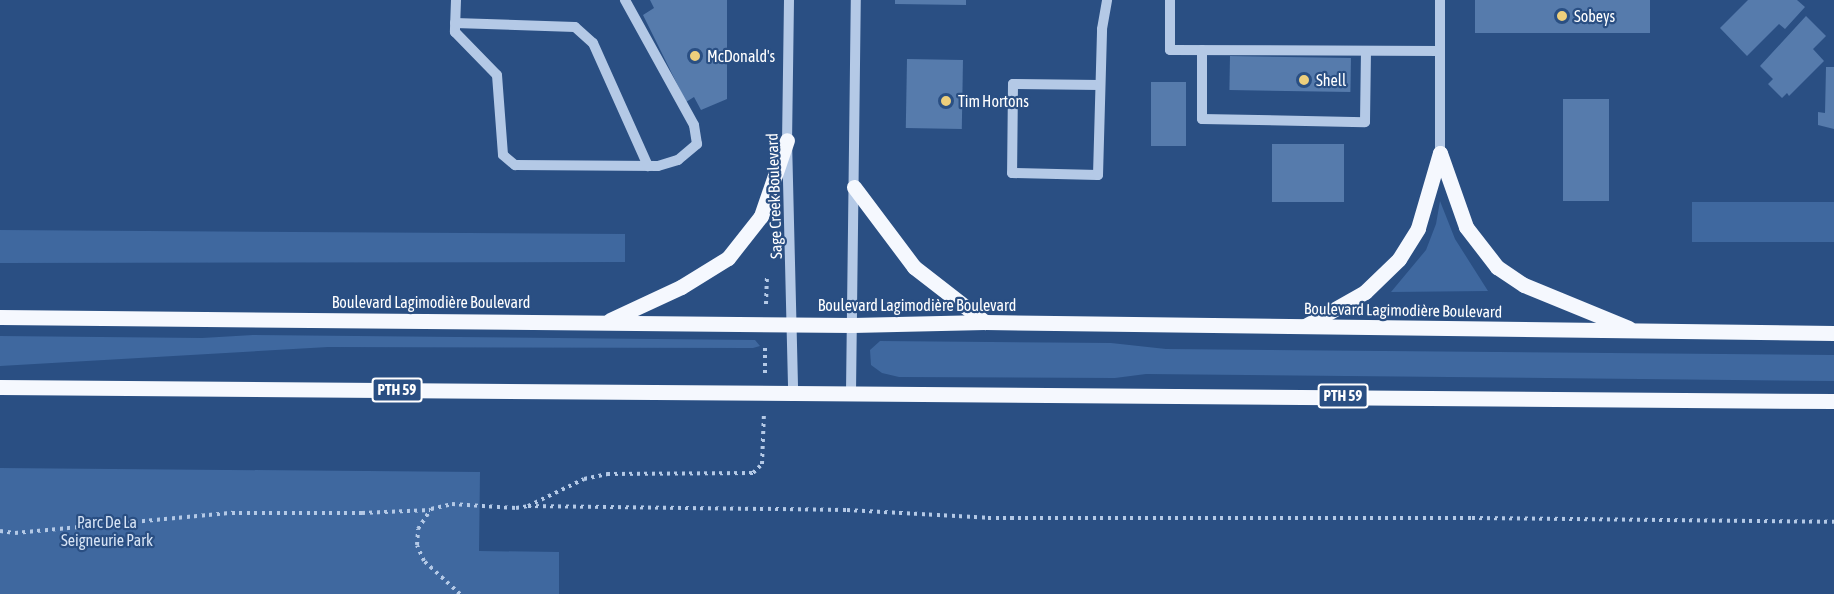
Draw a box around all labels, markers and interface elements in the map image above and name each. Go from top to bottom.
place label: Sobeys [1574,6,1615,26]
marker: Sobeys [1555,9,1569,23]
place label: McDonald's [707,46,775,66]
marker: McDonald's [688,49,702,63]
place label: Shell [1316,70,1346,90]
marker: Shell [1297,73,1311,87]
place label: Tim Hortons [958,91,1029,111]
marker: Tim Hortons [939,94,953,108]
street label: Sage Creek Boulevard [762,133,786,259]
street label: Boulevard Lagimodière Boulevard [332,292,530,312]
street label: Boulevard Lagimodière Boulevard [818,295,1016,315]
street label: Boulevard Lagimodière Boulevard [1304,299,1502,321]
road number: PTH 59 [372,378,422,402]
road number: PTH 59 [1318,384,1368,408]
park label: Parc De La Seigneurie Park [61,512,153,550]

